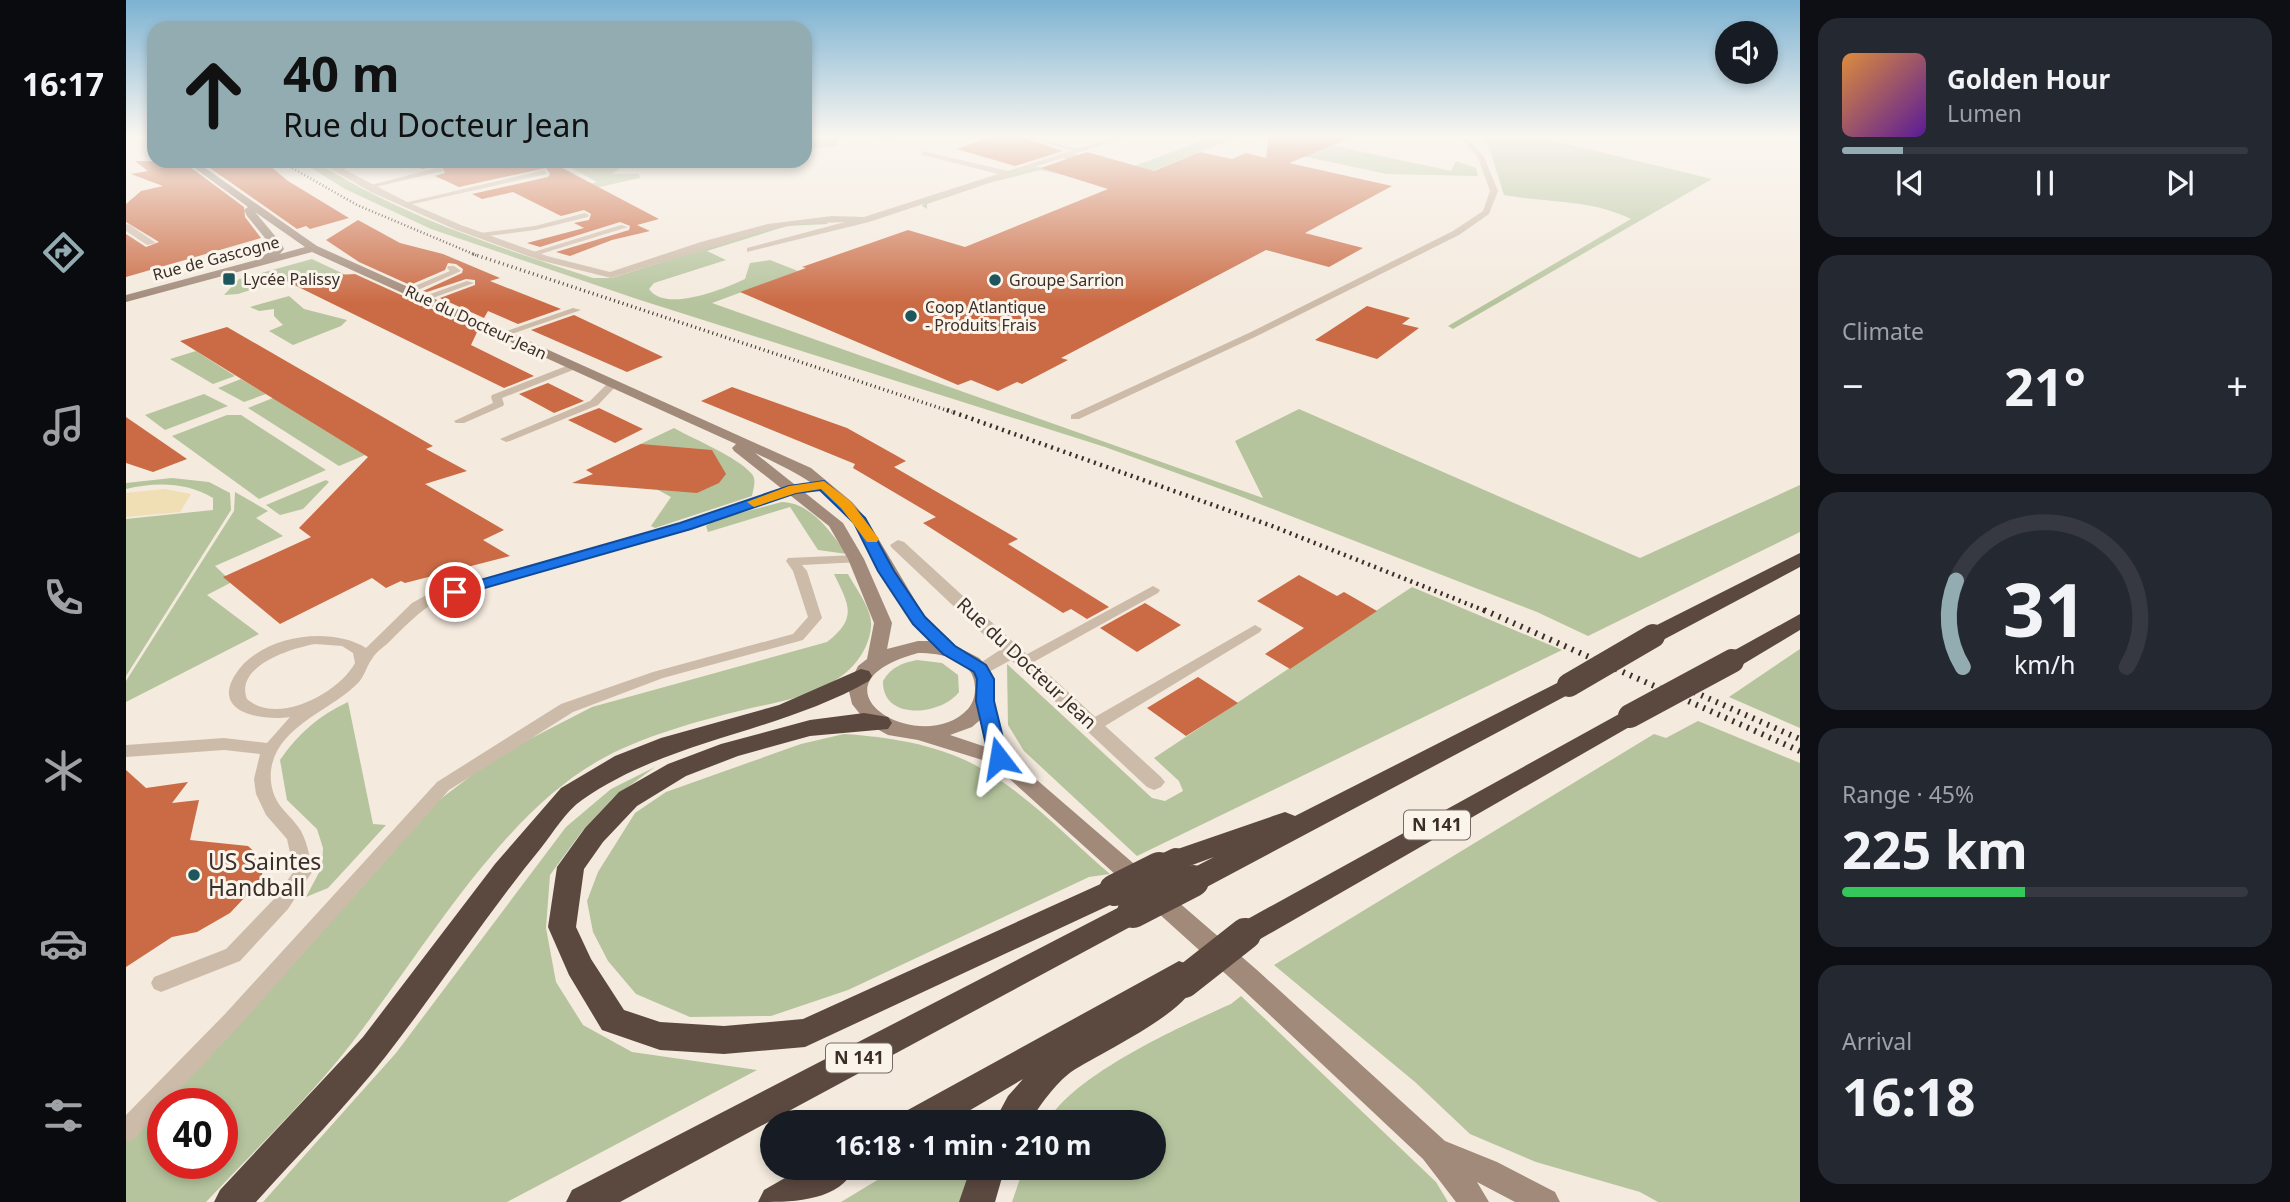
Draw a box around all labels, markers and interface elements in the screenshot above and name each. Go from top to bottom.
map controls [1715,21,1778,84]
button: sound [1715,21,1778,84]
text: 40 m [283,40,400,106]
icon: ahead [168,49,259,140]
text: Golden Hour [1947,61,2110,97]
text: 16:17 [22,62,104,105]
text: Lumen [1947,97,2022,129]
text: Rue du Docteur Jean [283,103,590,146]
icon: previous [1891,164,1929,202]
icon: pause [2026,164,2064,202]
icon: next [2161,164,2199,202]
icon: directions [39,228,88,277]
street label: Rue de Gascogne [150,230,282,286]
place label: Lycée Palissy [243,268,341,290]
place label: Groupe Sarrion [1009,269,1124,291]
marker: Lycée Palissy [221,271,237,287]
marker: Groupe Sarrion [987,272,1003,288]
street label: Rue du Docteur Jean [402,280,550,364]
place label: Coop Atlantique - Produits Frais [925,296,1046,336]
marker: Coop Atlantique - Produits Frais [903,308,919,324]
text: Climate [1842,315,1924,347]
text: 21° [2004,350,2086,421]
text: − [1842,359,1864,411]
text: + [2226,359,2248,411]
icon: music [39,401,88,450]
text: 31 [2003,559,2087,658]
pin [425,562,485,622]
icon: phone [39,573,88,622]
icon: arrive [436,573,474,611]
street label: Rue du Docteur Jean [951,591,1103,735]
text: km/h [2014,647,2076,681]
position arrow [962,721,1036,795]
icon: climate [39,746,88,795]
text: Range · 45% [1842,778,1974,810]
road number: N 141 [1404,810,1470,840]
text: 225 km [1842,813,2028,884]
place label: US Saintes Handball [208,845,321,903]
marker: US Saintes Handball [186,867,202,883]
icon: car [39,919,88,968]
text: Arrival [1842,1025,1912,1057]
road number: N 141 [826,1044,892,1072]
text: 16:18 [1842,1060,1976,1131]
speed limit sign: 40 [147,1088,238,1179]
icon: filters [39,1091,88,1140]
text: 16:18 · 1 min · 210 m [835,1127,1091,1163]

